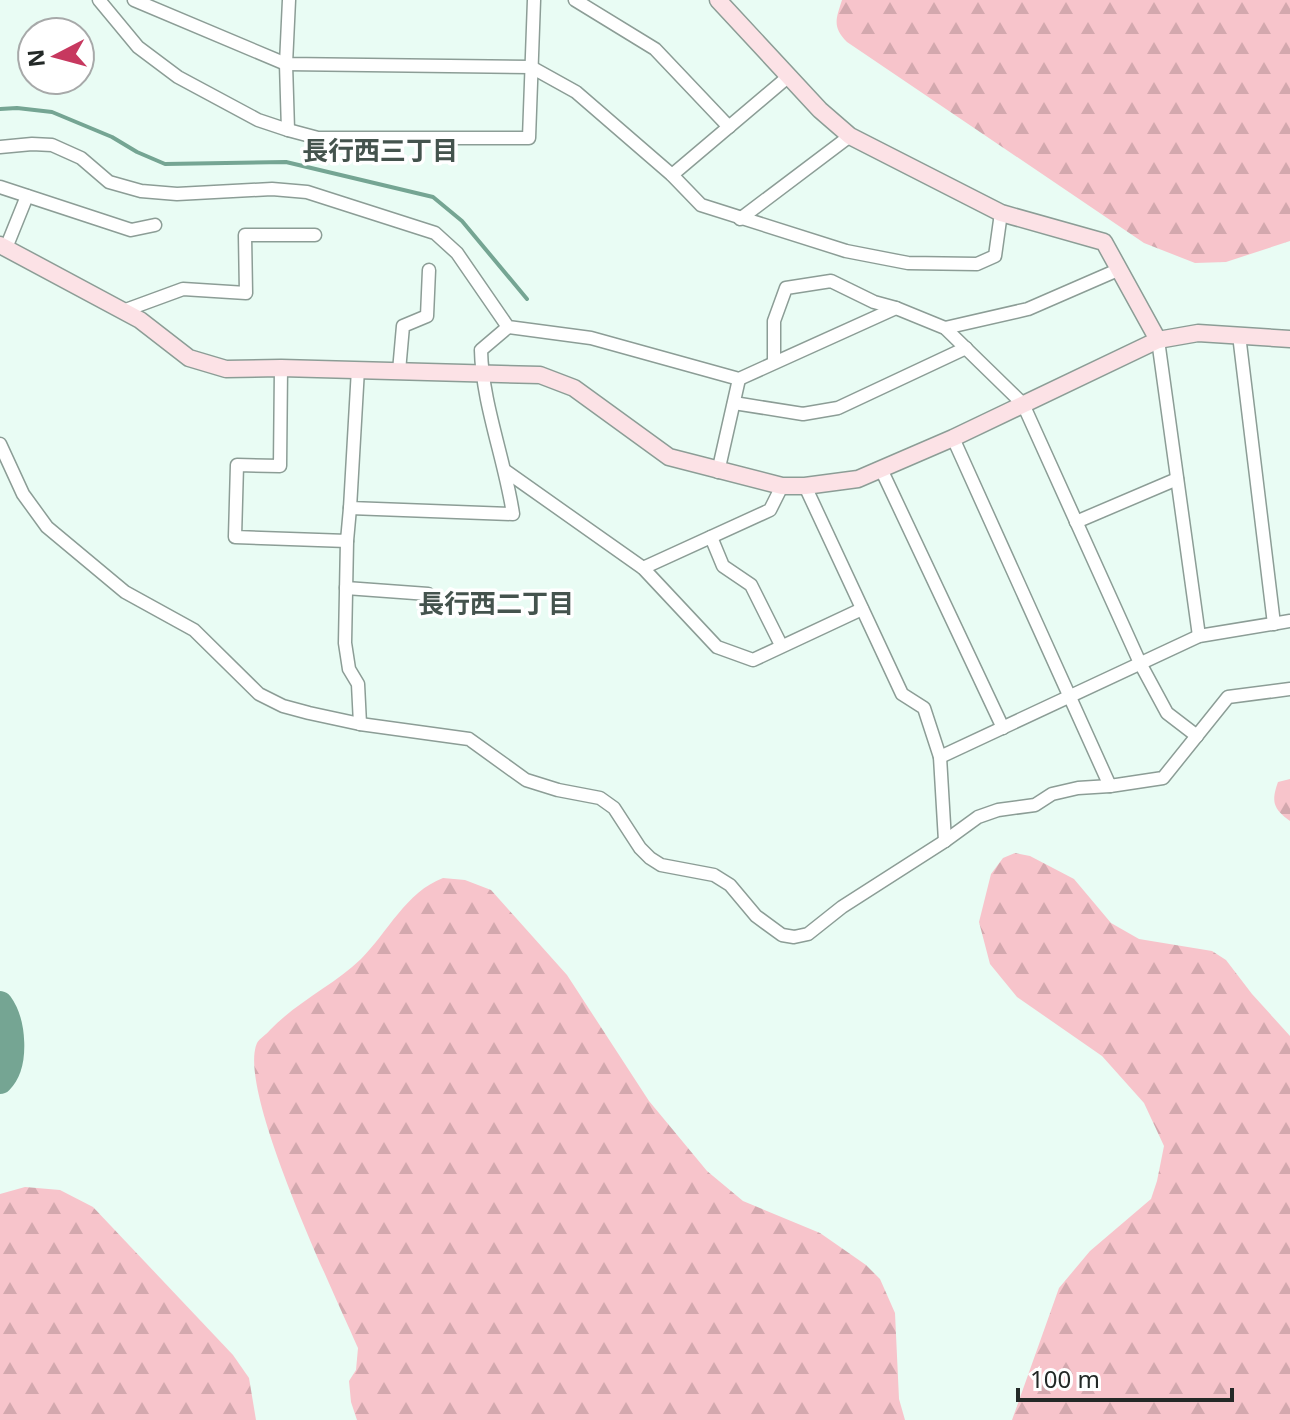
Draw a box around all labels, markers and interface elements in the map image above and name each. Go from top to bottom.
north arrow [16,16,96,96]
text: N [19,48,51,69]
district label: 長行西三丁目 [302,132,458,168]
district label: 長行西二丁目 [418,585,574,621]
scale bar [1018,1352,1232,1402]
text: 100 m [1030,1362,1100,1395]

